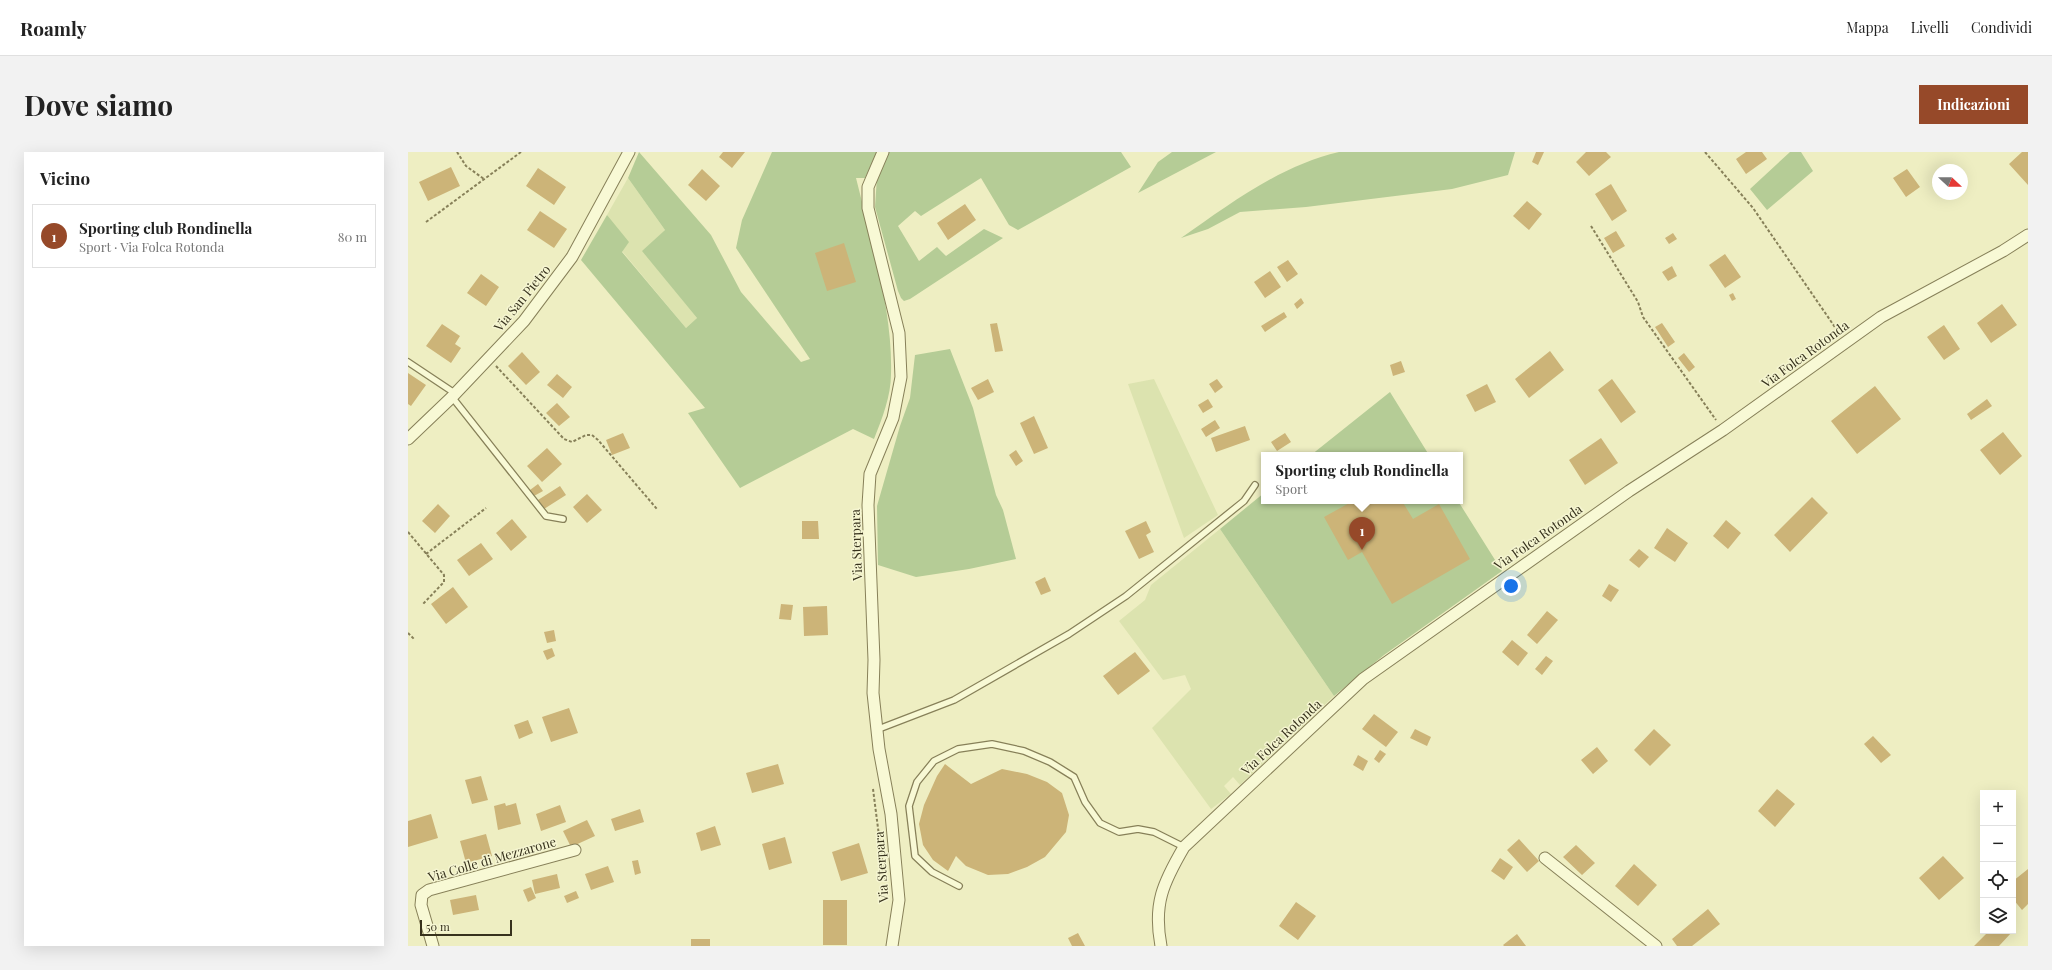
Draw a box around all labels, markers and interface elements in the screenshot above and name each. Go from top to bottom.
text: Roamly [20,15,87,41]
text: Mappa [1846,18,1889,37]
text: Livelli [1911,18,1949,37]
text: Condividi [1971,18,2032,37]
button: Indicazioni [1919,85,2028,124]
text: Dove siamo [24,86,173,123]
north arrow [1932,164,1968,200]
text: Vicino [40,167,90,189]
text: Sporting club Rondinella [79,218,252,238]
text: 1 [52,228,56,245]
text: 80 m [338,228,367,245]
text: Sport · Via Folca Rotonda [79,238,224,255]
street label: Via San Pietro [489,261,554,335]
street label: Via Folca Rotonda [1757,316,1852,392]
popup [1261,452,1463,504]
text: Sporting club Rondinella [1275,460,1449,480]
text: Sport [1275,480,1307,497]
street label: Via Folca Rotonda [1490,500,1586,574]
street label: Via Sterpara [846,508,865,582]
pin: 1 [1349,517,1375,550]
your location [1501,576,1521,596]
street label: Via Folca Rotonda [1236,695,1325,779]
map controls [1980,790,2016,934]
button: + [1980,790,2016,826]
button: − [1980,826,2016,862]
street label: Via Sterpara [869,830,892,904]
street label: Via Colle di Mezzarone [425,832,558,885]
button: locate [1980,862,2016,898]
button: layers [1980,898,2016,934]
scale bar [420,918,512,937]
text: 50 m [426,919,450,934]

